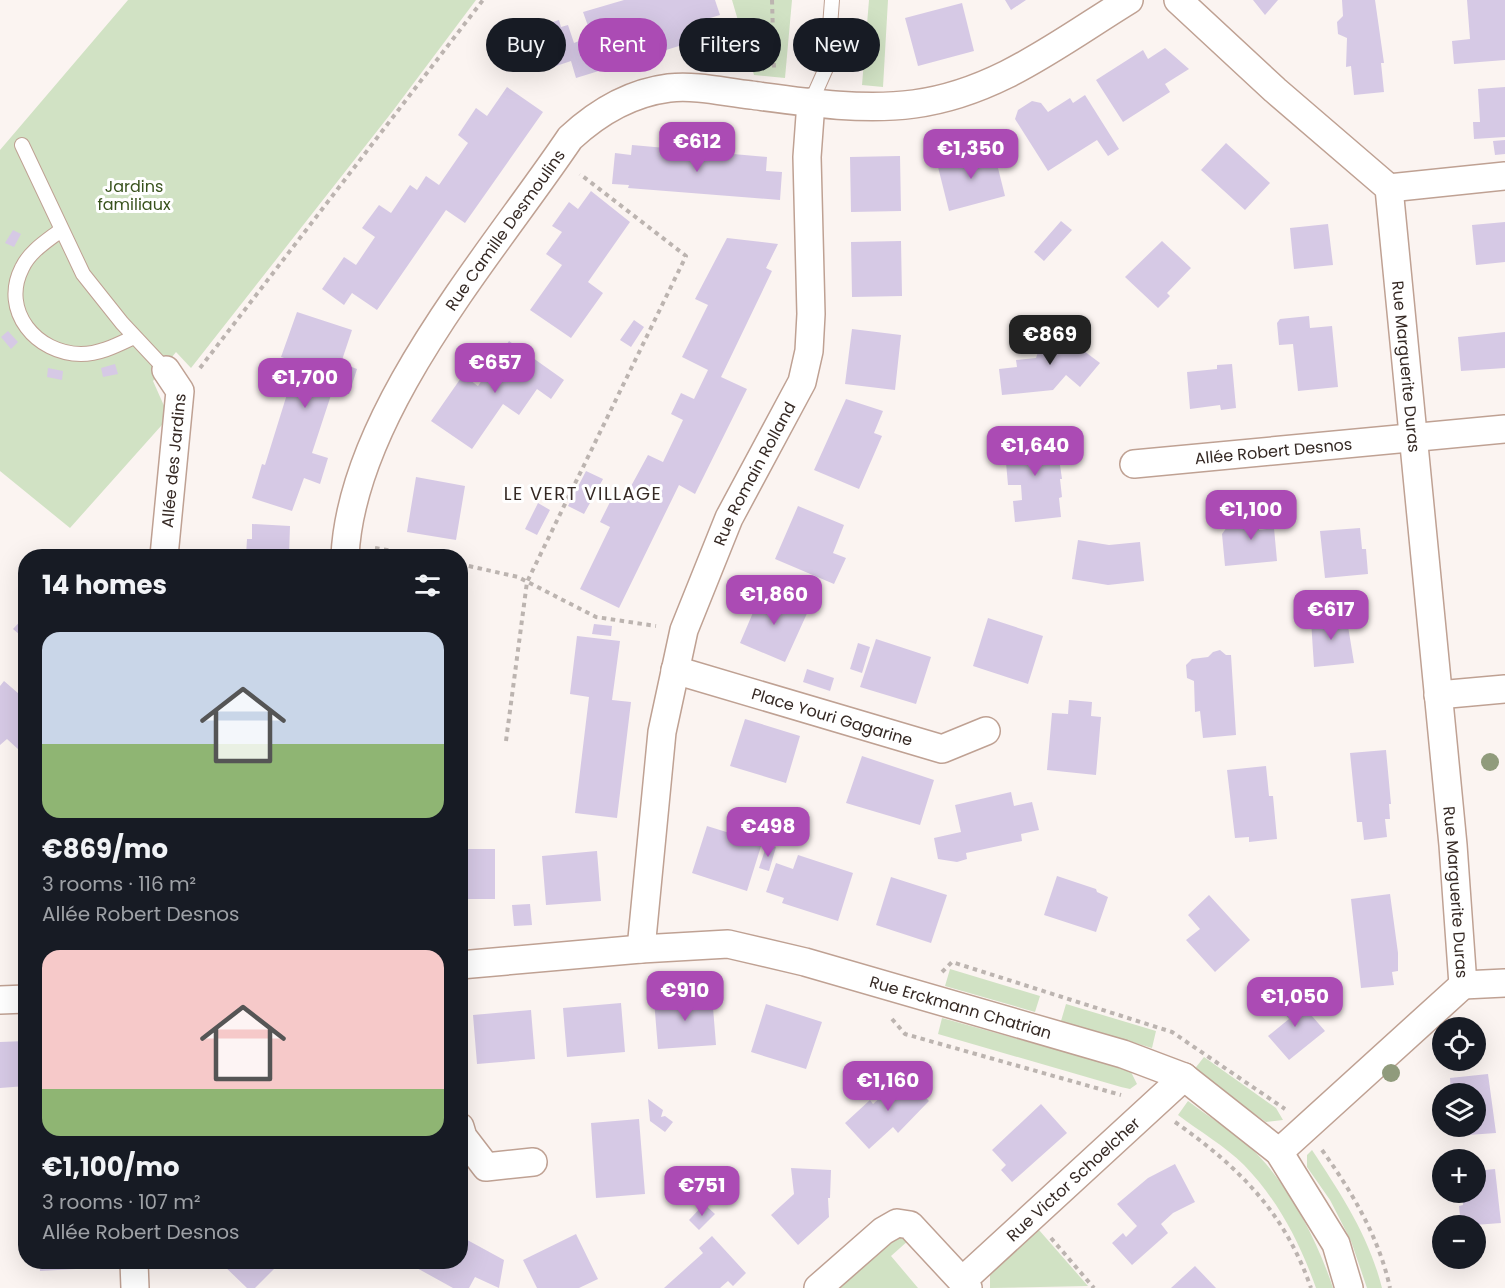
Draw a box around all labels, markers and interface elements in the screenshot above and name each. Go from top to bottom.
chip: Buy [486,18,566,72]
chip: Rent [578,18,667,72]
chip: Filters [679,18,781,72]
chip: New [793,18,880,72]
pin: €612 [661,122,733,173]
text: €612 [673,127,721,155]
pin: €1,350 [922,129,1020,180]
text: €1,350 [937,134,1005,162]
street label: Rue Camille Desmoulins [439,145,570,315]
park label: Jardins familiaux [97,175,171,216]
street label: Rue Marguerite Duras [1387,280,1426,453]
pin: €869 [1014,315,1086,366]
text: €869 [1023,320,1077,348]
pin: €657 [459,343,531,394]
text: €657 [469,348,521,376]
pin: €1,700 [256,358,354,409]
text: €1,700 [272,363,338,391]
street label: Allée des Jardins [155,392,191,529]
street label: Rue Romain Rolland [708,397,801,549]
pin: €1,640 [986,426,1084,477]
text: €1,640 [1001,431,1069,459]
street label: Allée Robert Desnos [1194,432,1353,470]
district label: LE VERT VILLAGE [504,481,662,506]
pin: €1,100 [1202,490,1300,541]
text: €1,100 [1220,495,1282,523]
text: 14 homes [42,567,167,603]
icon: filters [411,569,444,602]
pin: €1,860 [725,575,823,626]
text: €1,860 [740,580,808,608]
pin: €617 [1295,590,1367,641]
text: €617 [1308,595,1354,623]
icon: home [189,671,297,779]
street label: Place Youri Gagarine [749,682,916,751]
street label: Rue Marguerite Duras [1438,805,1474,979]
pin: €498 [732,807,804,858]
text: €498 [741,812,795,840]
text: €869/mo [42,831,168,867]
text: 3 rooms · 116 m² [42,870,196,898]
text: Allée Robert Desnos [42,900,239,928]
street label: Rue Erckmann Chatrian [867,970,1055,1044]
pin: €910 [649,971,721,1022]
text: €910 [661,976,709,1004]
pin: €1,050 [1246,977,1344,1028]
text: €1,050 [1261,982,1329,1010]
icon: home [189,989,297,1097]
map controls [1432,1017,1486,1269]
button: locate [1432,1017,1486,1071]
pin: €1,160 [839,1061,937,1112]
text: €1,160 [857,1066,919,1094]
button: layers [1432,1083,1486,1137]
street label: Rue Victor Schoelcher [1001,1112,1145,1246]
text: €1,100/mo [42,1149,180,1185]
button: + [1432,1149,1486,1203]
pin: €751 [666,1166,738,1217]
text: €751 [678,1171,726,1199]
text: 3 rooms · 107 m² [42,1188,201,1216]
button: − [1432,1215,1486,1269]
text: Allée Robert Desnos [42,1218,239,1246]

